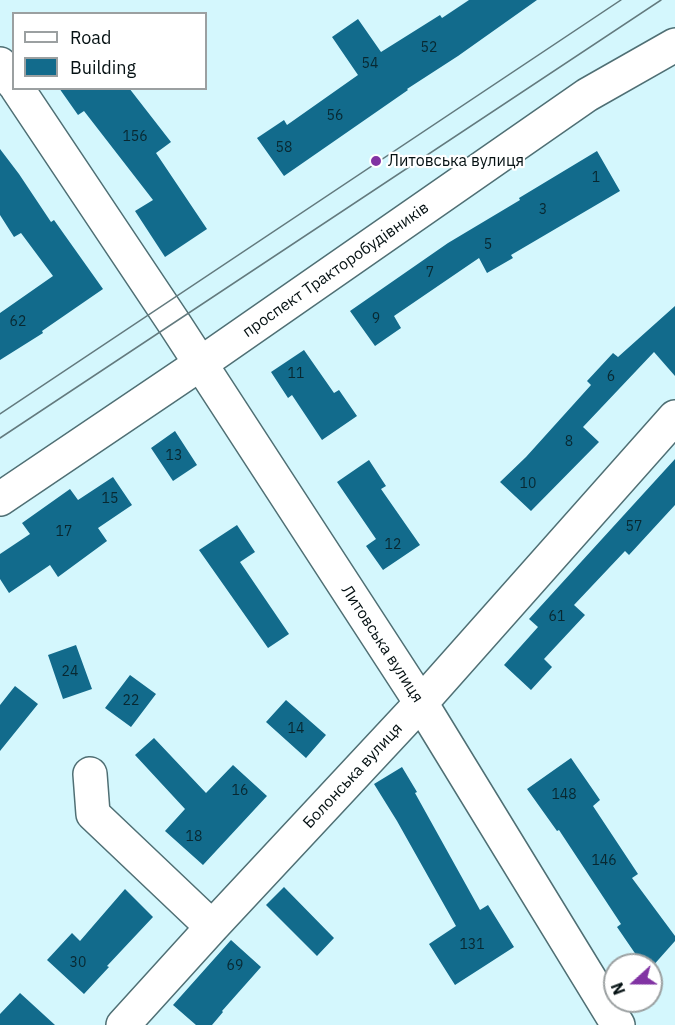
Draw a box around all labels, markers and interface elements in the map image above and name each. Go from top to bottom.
legend [12,12,207,90]
text: Road [70,26,111,49]
house number: 52 [421,40,437,56]
text: Building [70,56,136,79]
house number: 54 [362,56,378,72]
house number: 56 [327,108,343,124]
house number: 156 [122,129,148,145]
house number: 58 [276,140,292,156]
place label: Литовська вулиця [388,151,524,171]
marker: Литовська вулиця [369,154,383,168]
house number: 1 [592,170,600,186]
street label: проспект Тракторобудівників [239,198,433,342]
house number: 3 [539,202,547,218]
house number: 5 [484,237,492,253]
house number: 7 [426,265,434,281]
house number: 9 [372,311,380,327]
house number: 62 [10,314,26,330]
house number: 11 [288,366,304,382]
house number: 6 [607,369,615,385]
house number: 8 [565,434,573,450]
house number: 13 [166,448,182,464]
house number: 10 [520,476,536,492]
house number: 15 [102,491,118,507]
house number: 57 [626,519,642,535]
house number: 17 [56,524,72,540]
house number: 12 [385,537,401,553]
street label: Литовська вулиця [337,582,427,706]
house number: 61 [549,609,565,625]
house number: 24 [62,664,78,680]
house number: 22 [123,693,139,709]
street label: Болонська вулиця [299,719,407,833]
house number: 14 [288,721,304,737]
house number: 16 [232,783,248,799]
house number: 148 [551,787,577,803]
house number: 18 [186,829,202,845]
house number: 146 [591,853,617,869]
house number: 131 [459,937,485,953]
north arrow [603,953,663,1013]
house number: 30 [70,955,86,971]
house number: 69 [227,958,243,974]
text: N [607,980,629,998]

